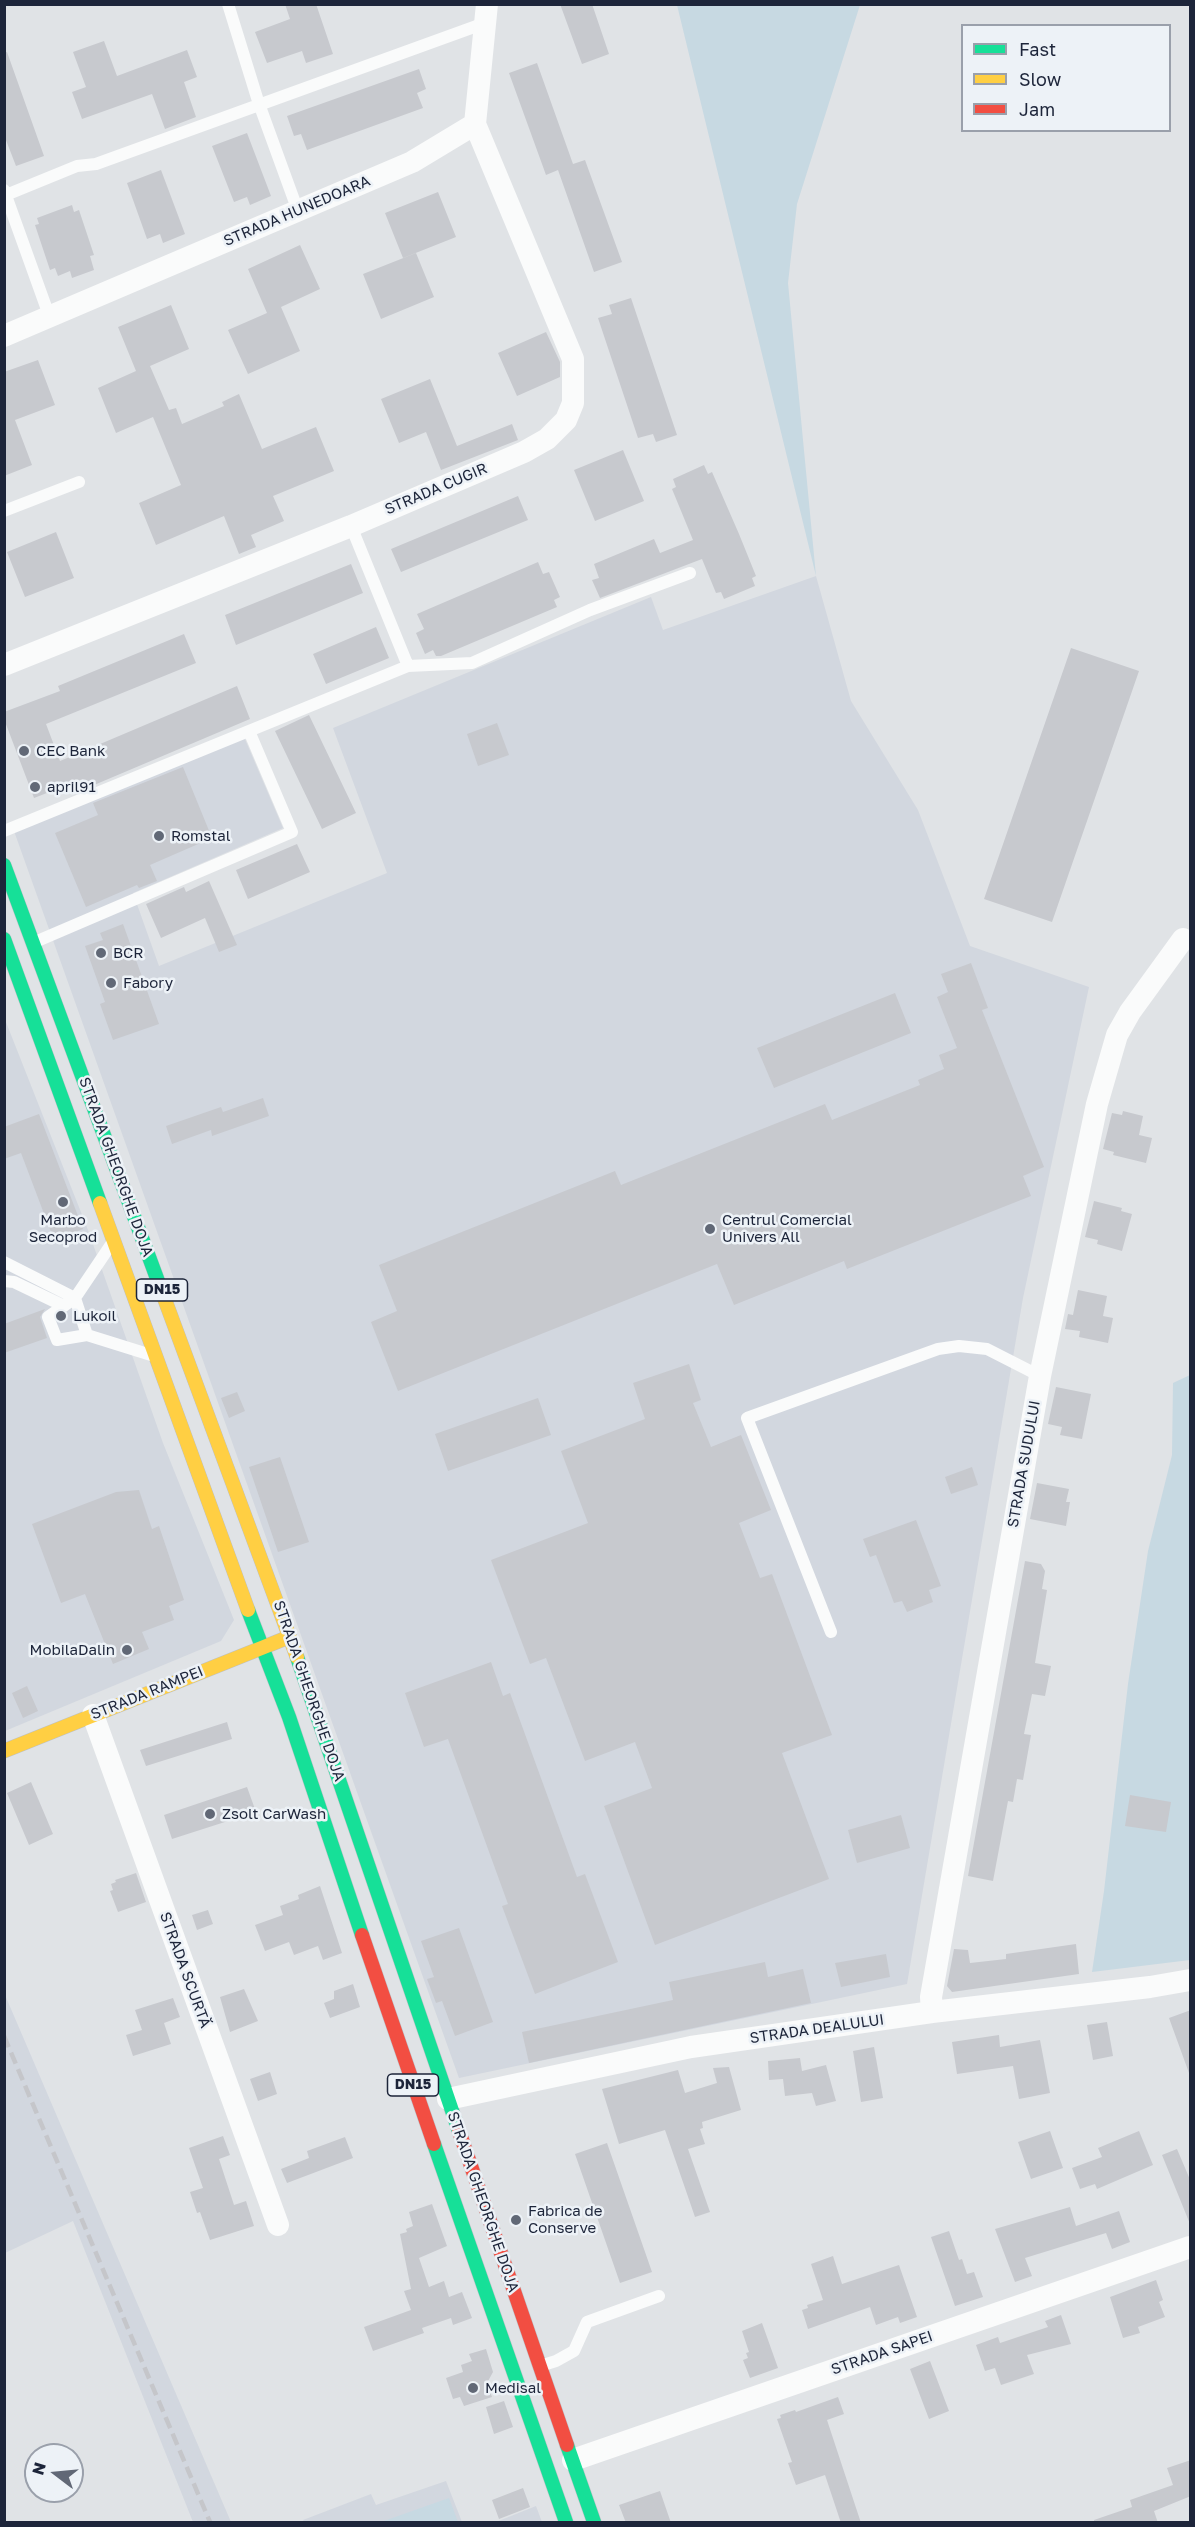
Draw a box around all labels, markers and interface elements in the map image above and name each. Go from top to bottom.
legend [961,24,1171,132]
text: Fast [1019,38,1056,60]
text: Slow [1019,68,1061,90]
text: Jam [1019,98,1055,120]
street label: STRADA HUNEDOARA [221,172,373,250]
street label: STRADA CUGIR [382,459,490,519]
place label: CEC Bank [36,742,105,760]
marker: CEC Bank [17,744,31,758]
place label: april91 [47,778,96,796]
marker: april91 [28,780,42,794]
place label: Romstal [171,827,231,845]
marker: Romstal [152,829,166,843]
place label: BCR [113,944,143,962]
marker: BCR [94,946,108,960]
place label: Fabory [123,974,173,992]
marker: Fabory [104,976,118,990]
street label: STRADA GHEORGHE DOJA [75,1075,157,1259]
marker: Marbo Secoprod [56,1195,70,1209]
place label: Marbo Secoprod [29,1211,97,1246]
place label: Centrul Comercial Univers All [722,1211,852,1246]
marker: Centrul Comercial Univers All [703,1222,717,1236]
road number: DN15 [136,1279,188,1301]
place label: Lukoil [73,1307,116,1325]
marker: Lukoil [54,1309,68,1323]
street label: STRADA SUDULUI [1004,1399,1044,1529]
street label: STRADA GHEORGHE DOJA [270,1598,348,1784]
place label: MobilaDalin [30,1641,115,1659]
marker: MobilaDalin [120,1643,134,1657]
street label: STRADA RAMPEI [88,1662,206,1724]
place label: Zsolt CarWash [222,1805,326,1823]
marker: Zsolt CarWash [203,1807,217,1821]
street label: STRADA SCURTĂ [156,1910,214,2030]
street label: STRADA DEALULUI [749,2011,885,2047]
road number: DN15 [388,2074,438,2096]
street label: STRADA GHEORGHE DOJA [444,2109,522,2295]
place label: Fabrica de Conserve [528,2202,603,2237]
marker: Fabrica de Conserve [509,2213,523,2227]
street label: STRADA SAPEI [829,2327,935,2379]
place label: Medisal [485,2379,541,2397]
marker: Medisal [466,2381,480,2395]
north arrow [24,2443,84,2503]
text: N [27,2460,50,2477]

